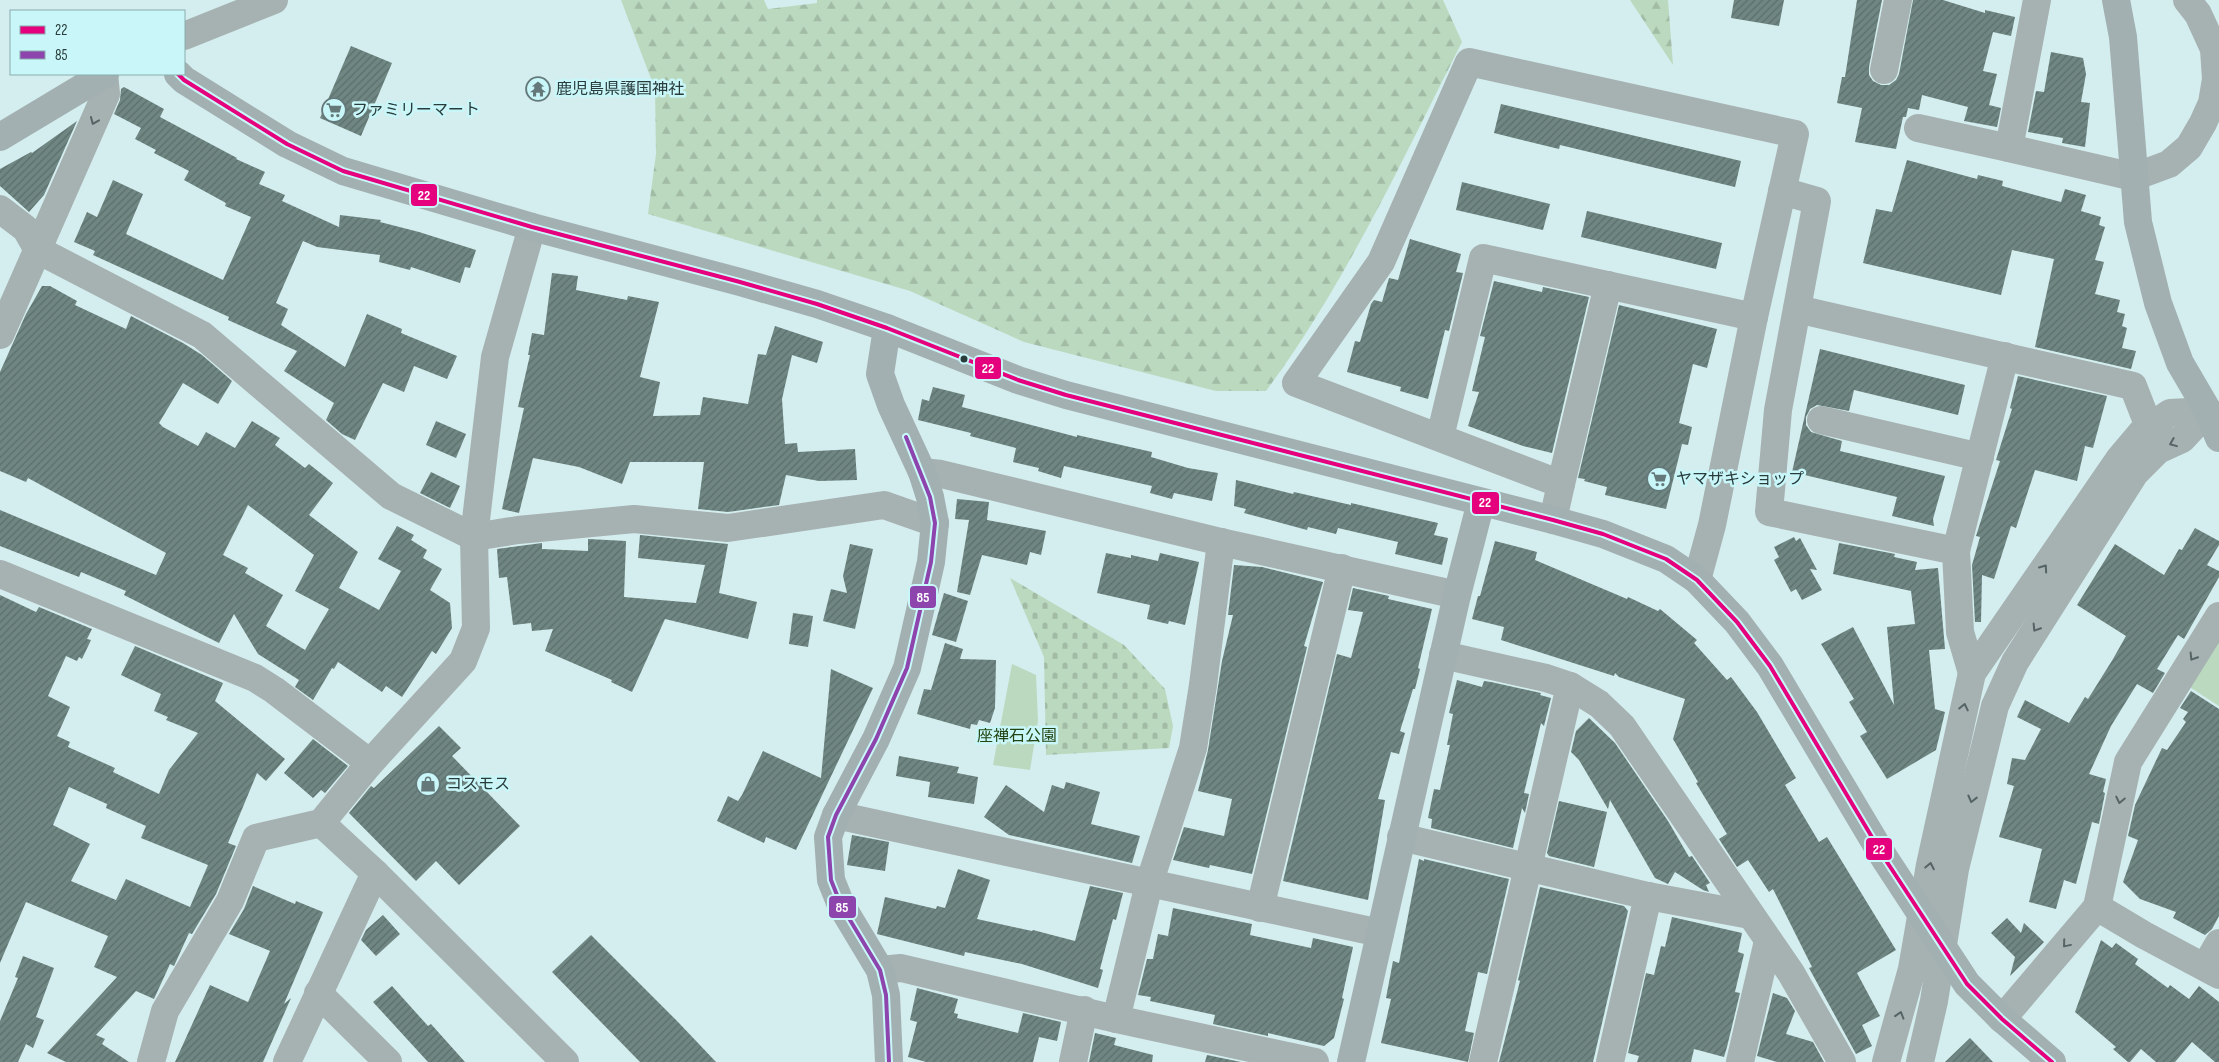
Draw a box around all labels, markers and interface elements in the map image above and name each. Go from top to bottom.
legend [10,10,185,75]
text: 22 [55,21,67,40]
text: 85 [55,46,68,65]
temple icon: 鹿児島県護国神社 [525,76,551,102]
place label: 鹿児島県護国神社 [556,80,684,99]
supermarket icon: ファミリーマート [321,97,347,123]
place label: ファミリーマート [352,101,480,120]
one-way arrow [90,116,101,125]
line badge: 22 [410,183,438,207]
text: 22 [418,187,430,204]
unlabelled marker [959,354,969,364]
line badge: 22 [974,356,1002,380]
text: 22 [982,360,994,377]
one-way arrow [2169,437,2178,448]
supermarket icon: ヤマザキショップ [1646,466,1672,492]
place label: ヤマザキショップ [1676,470,1804,489]
line badge: 22 [1471,491,1500,515]
text: 22 [1479,494,1491,511]
one-way arrow [2038,564,2047,574]
line badge: 85 [909,585,937,609]
text: 85 [917,589,929,606]
one-way arrow [2033,622,2043,631]
one-way arrow [2190,652,2200,661]
one-way arrow [1958,703,1969,712]
park label: 座禅石公園 [977,727,1057,746]
shop icon: コスモス [415,771,441,797]
place label: コスモス [446,775,510,794]
one-way arrow [1967,794,1978,803]
one-way arrow [2115,796,2126,805]
line badge: 22 [1865,837,1893,861]
text: 22 [1873,841,1885,858]
one-way arrow [1924,862,1935,870]
line badge: 85 [828,895,857,919]
text: 85 [836,899,848,916]
one-way arrow [2062,939,2071,948]
one-way arrow [1895,1012,1905,1020]

